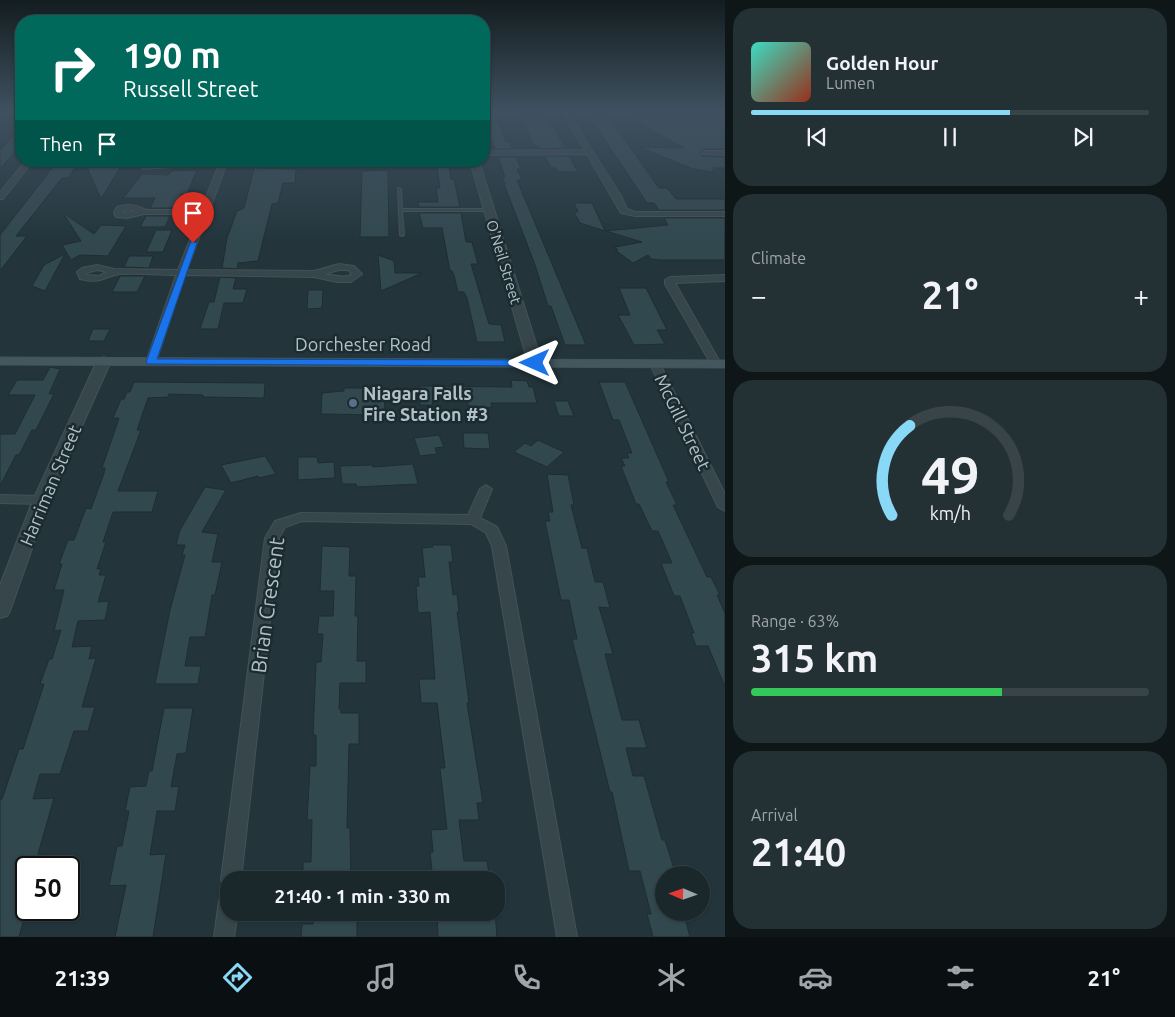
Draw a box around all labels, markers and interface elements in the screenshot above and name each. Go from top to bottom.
icon: right [40,35,105,100]
text: 190 m [123,35,221,75]
text: Golden Hour [826,52,938,74]
text: Lumen [826,74,875,92]
text: Russell Street [123,76,259,101]
icon: previous [803,123,831,151]
icon: pause [936,123,964,151]
icon: next [1069,123,1097,151]
icon: arrive [93,130,121,158]
text: Then [40,133,83,155]
pin [172,192,214,243]
icon: arrive [179,199,207,227]
street label: O'Neil Street [483,218,525,306]
text: Climate [751,249,806,267]
text: 21° [922,274,978,316]
text: − [751,280,767,311]
text: + [1133,280,1149,311]
street label: Dorchester Road [295,334,431,354]
position arrow [508,336,560,388]
street label: McGill Street [651,371,715,473]
place label: Niagara Falls Fire Station #3 [363,383,488,424]
marker: Niagara Falls Fire Station #3 [347,397,359,409]
street label: Harriman Street [16,422,84,548]
text: 49 [921,446,979,504]
text: km/h [929,503,971,523]
street label: Brian Crescent [246,535,288,675]
text: Range · 63% [751,612,839,630]
text: 315 km [751,637,878,679]
text: Arrival [751,806,798,824]
text: 21:40 [751,831,846,873]
speed limit sign: 50 [15,856,80,921]
north arrow [655,866,710,921]
map controls [655,866,710,921]
text: 21:40 · 1 min · 330 m [275,885,450,907]
icon: directions [220,960,255,995]
icon: music [364,960,399,995]
icon: phone [509,960,544,995]
icon: climate [654,960,689,995]
icon: car [798,960,833,995]
icon: filters [943,960,978,995]
text: 21:39 [55,965,110,990]
text: 21° [1087,965,1120,990]

